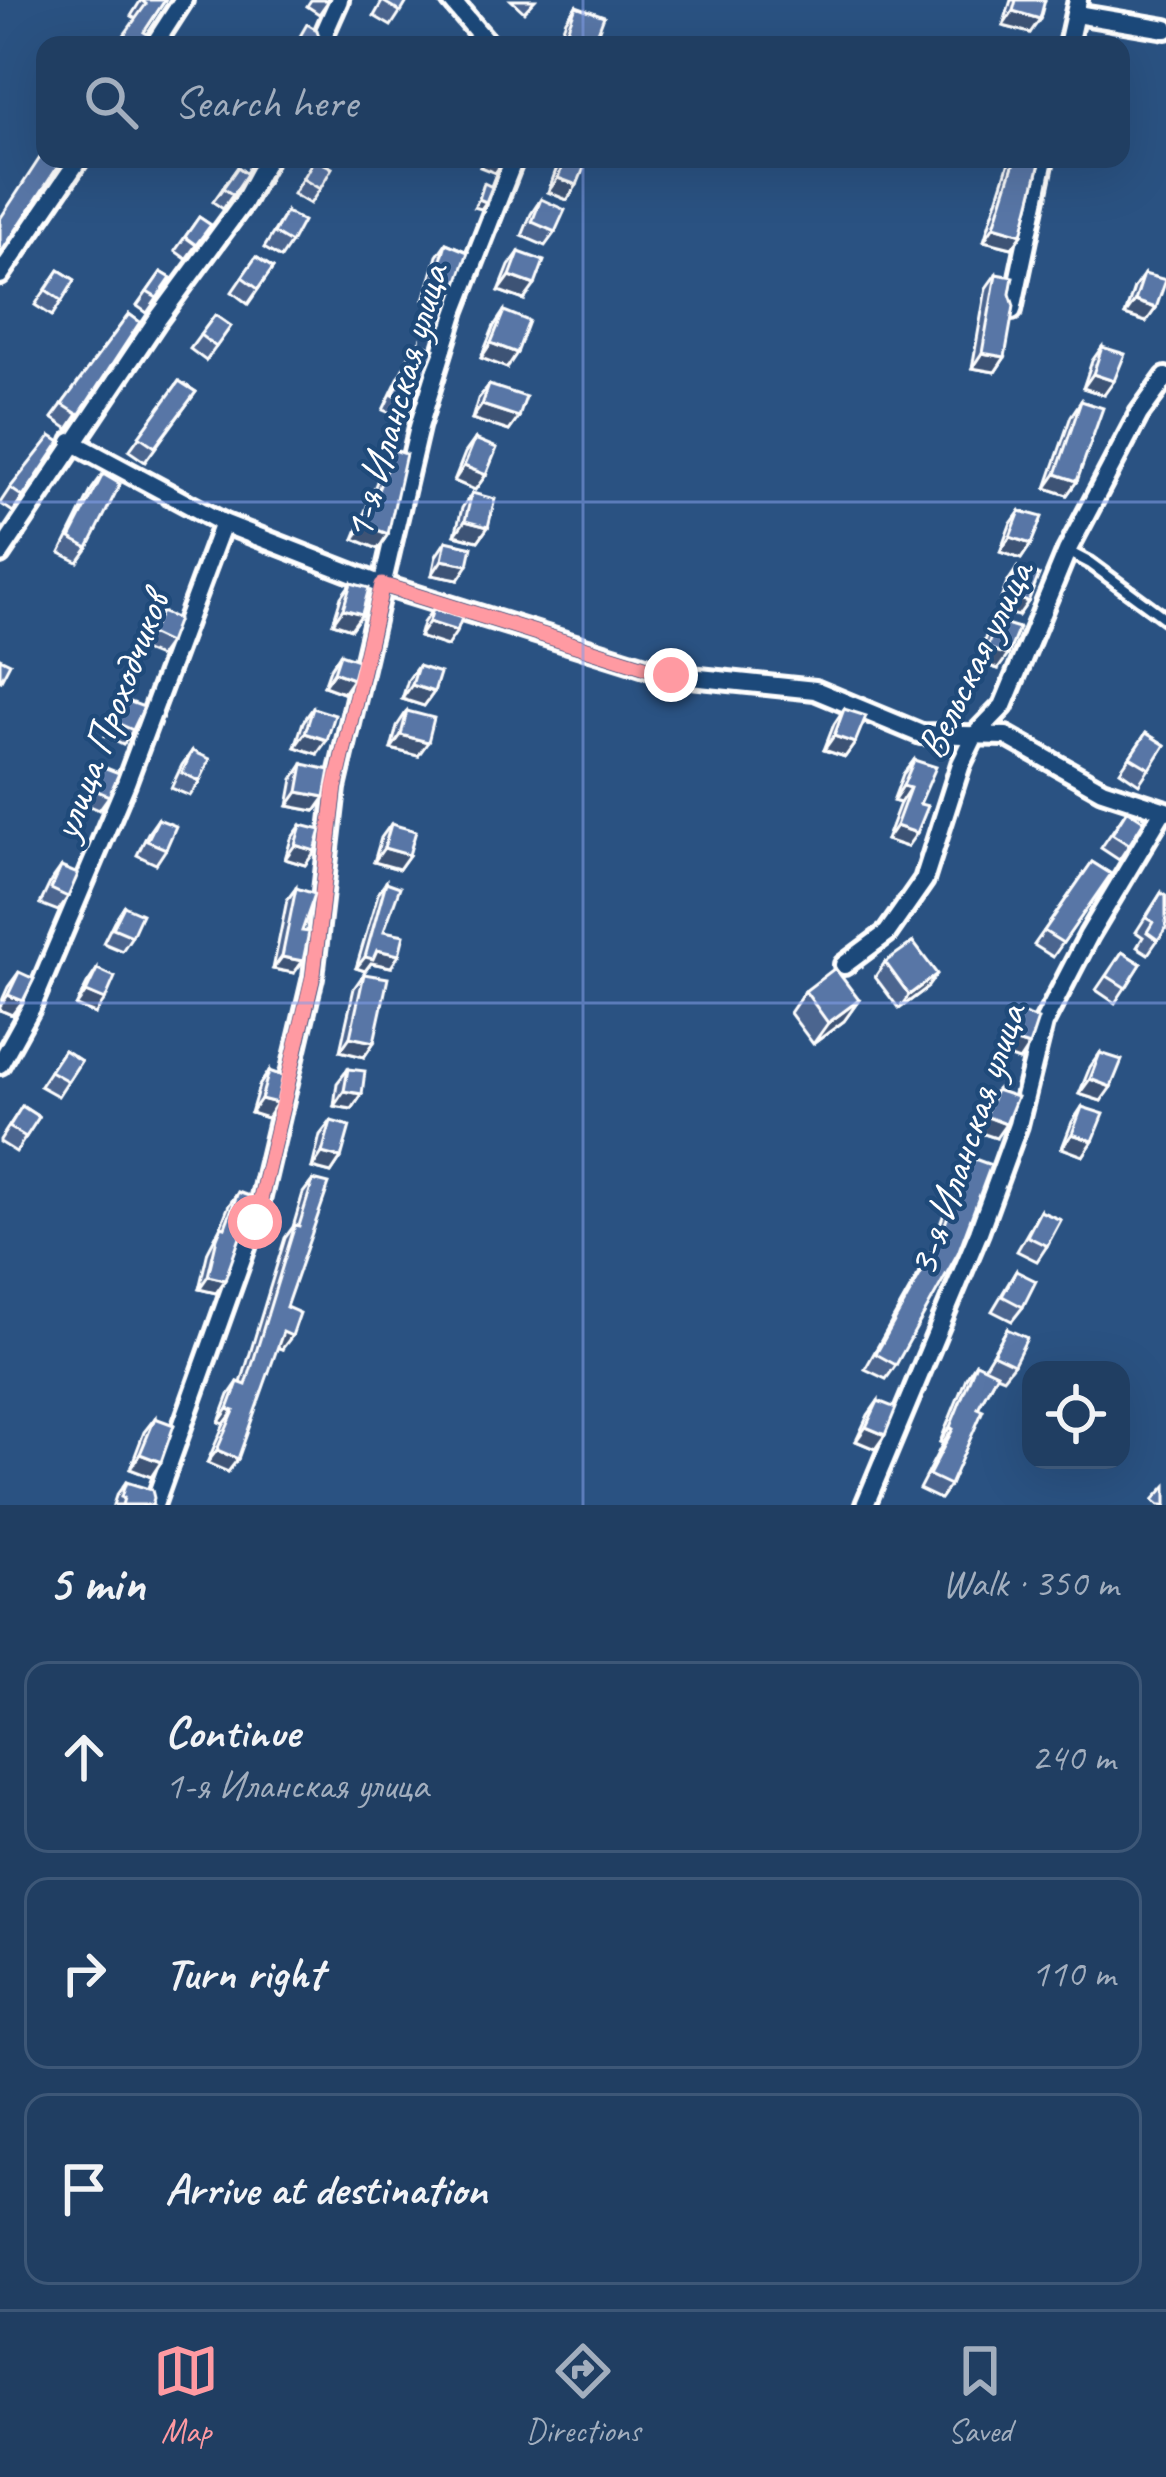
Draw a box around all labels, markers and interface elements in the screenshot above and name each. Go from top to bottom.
search box [36,36,1130,168]
icon: search [78,69,144,135]
text: Search here [174,74,357,131]
street label: 1-я Иланская улица [331,256,461,546]
street label: Вельская улица [905,549,1047,767]
street label: улица Проходчиков [38,579,184,850]
route end [644,648,698,702]
street label: 3-я Иланская улица [896,995,1039,1283]
route start [228,1195,282,1249]
map controls [1022,1361,1130,1469]
button: locate [1022,1361,1130,1469]
text: 5 min [48,1551,145,1615]
text: Walk · 350 m [942,1559,1118,1608]
text: Continue [165,1704,299,1761]
icon: ahead [51,1724,117,1790]
text: 240 m [1031,1733,1115,1782]
text: 1-я Иланская улица [165,1761,428,1810]
icon: right [51,1940,117,2006]
text: Turn right [165,1945,323,2002]
text: 110 m [1031,1949,1115,1998]
icon: arrive [51,2156,117,2222]
text: Arrive at destination [165,2161,487,2218]
tab: Map [153,2338,219,2452]
tab: Directions [526,2338,640,2452]
tab: Saved [947,2338,1013,2452]

